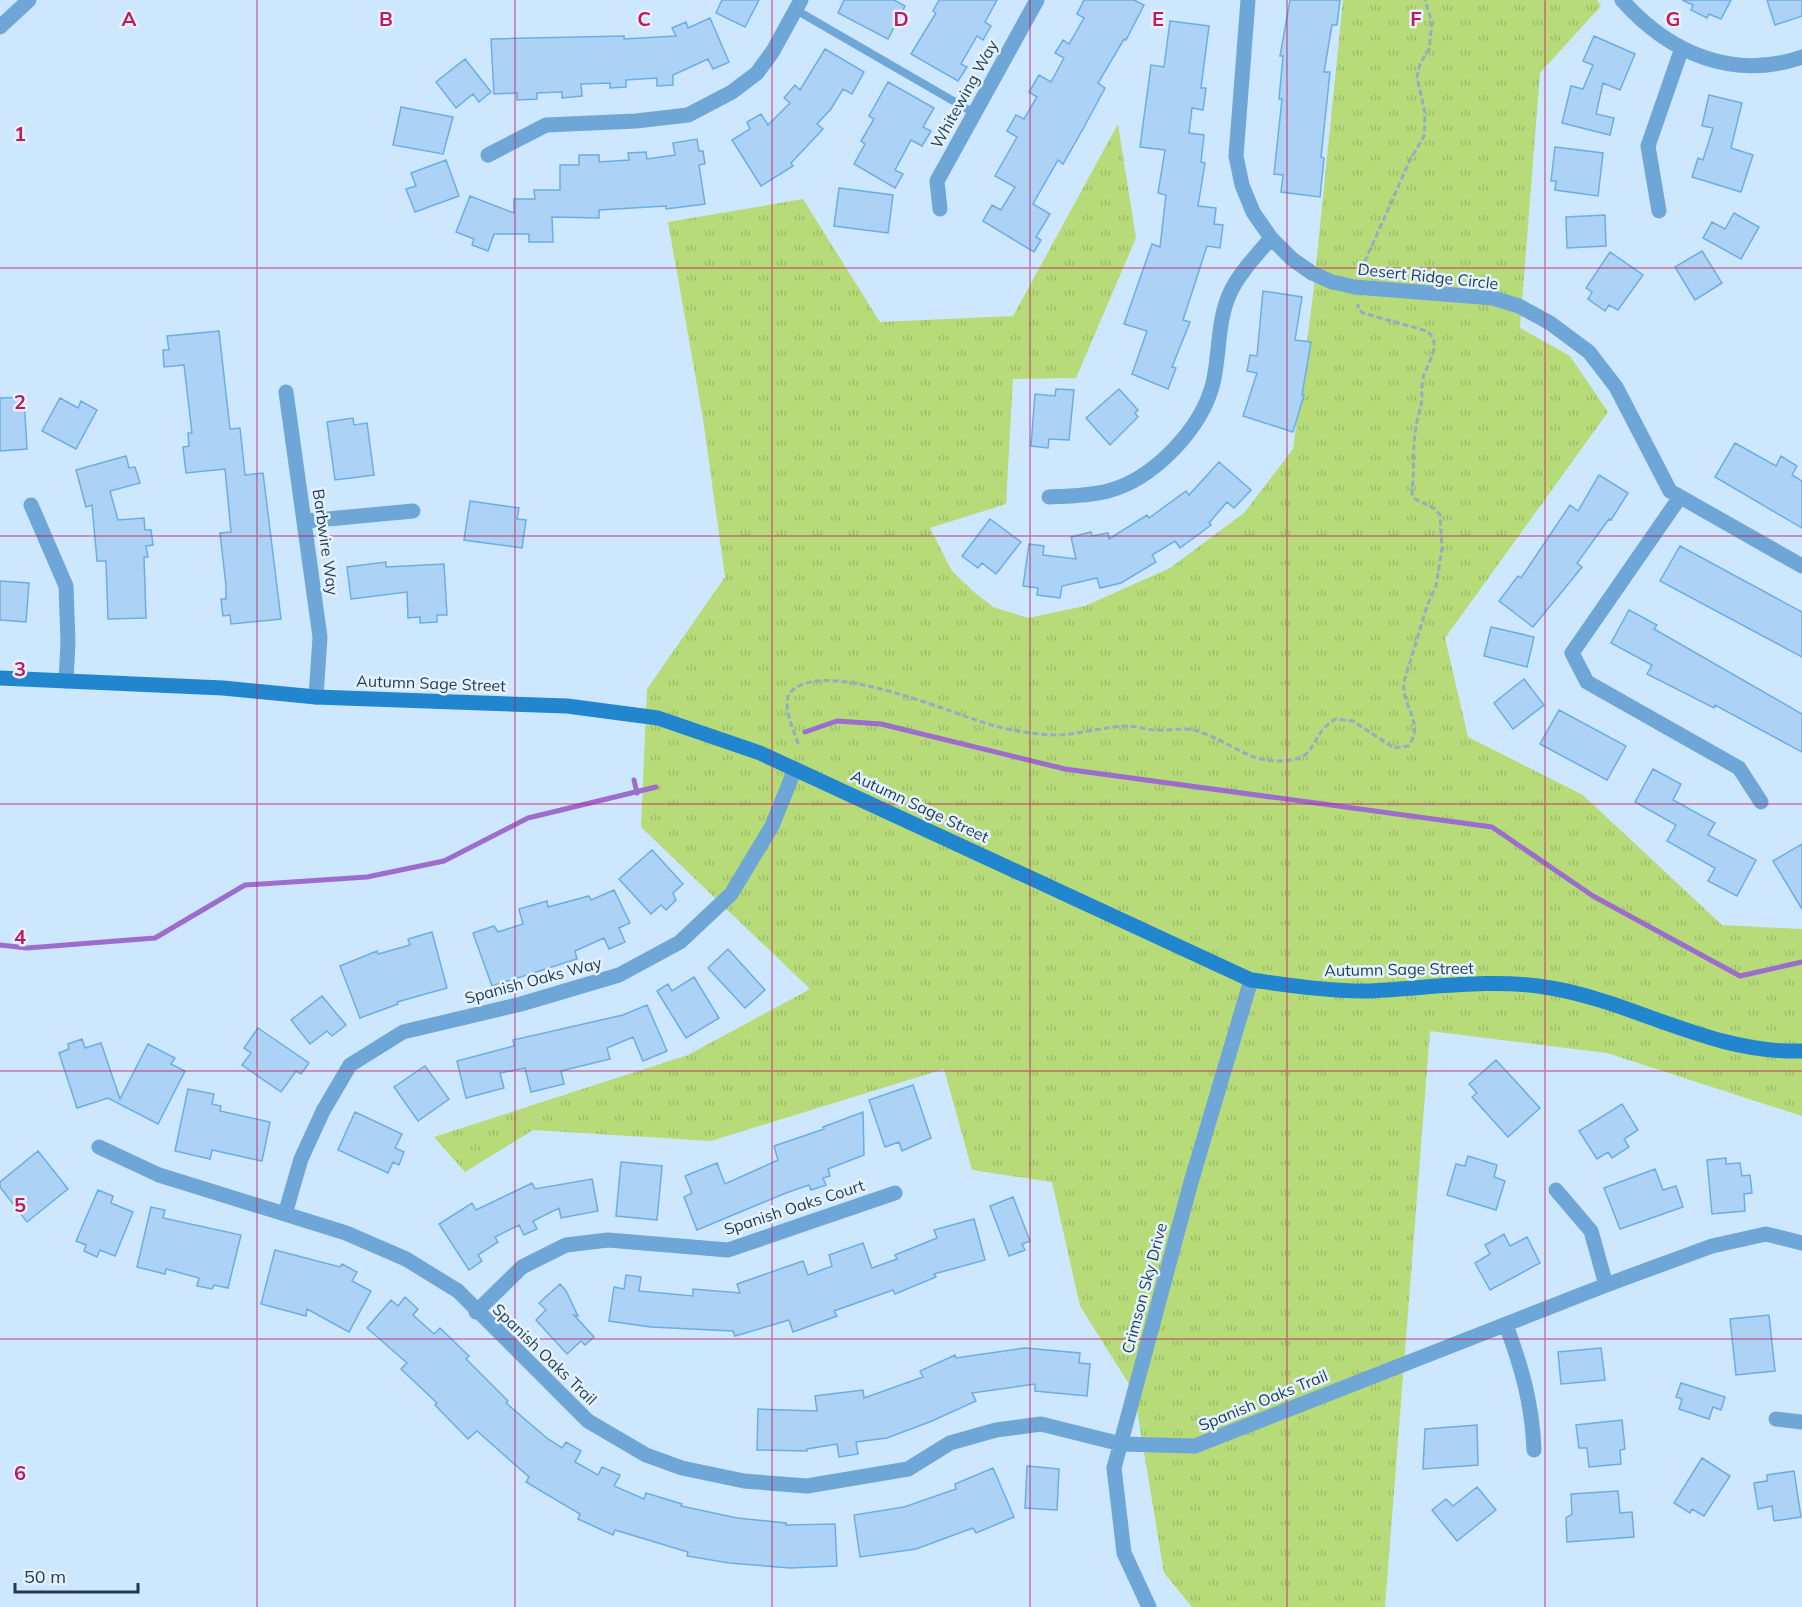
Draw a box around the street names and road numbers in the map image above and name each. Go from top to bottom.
street label: Whitewing Way [926,36,1002,152]
street label: Desert Ridge Circle [1357,259,1499,293]
street label: Barbwire Way [309,488,343,597]
street label: Autumn Sage Street [356,670,507,696]
street label: Autumn Sage Street [848,765,992,847]
street label: Spanish Oaks Way [462,952,604,1008]
street label: Autumn Sage Street [1324,958,1474,980]
street label: Spanish Oaks Court [721,1175,867,1239]
street label: Crimson Sky Drive [1117,1220,1171,1356]
street label: Spanish Oaks Trail [489,1299,601,1409]
street label: Spanish Oaks Trail [1196,1365,1330,1435]

